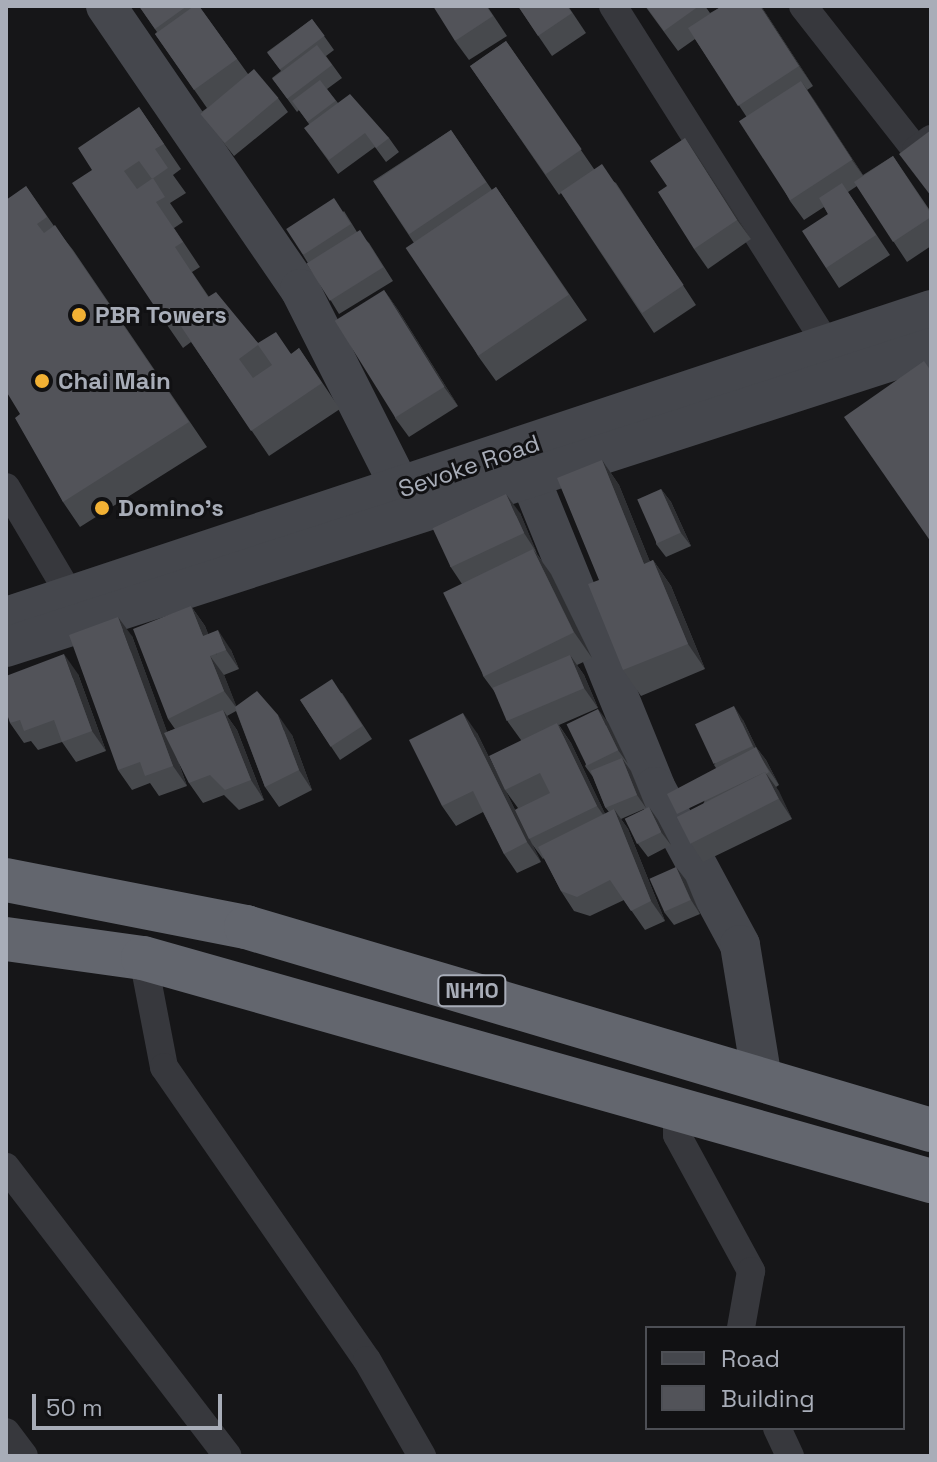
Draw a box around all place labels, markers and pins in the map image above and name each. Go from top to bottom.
place label: PBR Towers [95,301,228,329]
marker: PBR Towers [70,306,88,324]
place label: Chai Main [58,367,171,395]
marker: Chai Main [33,372,51,390]
place label: Domino's [118,494,224,522]
marker: Domino's [93,499,111,517]

